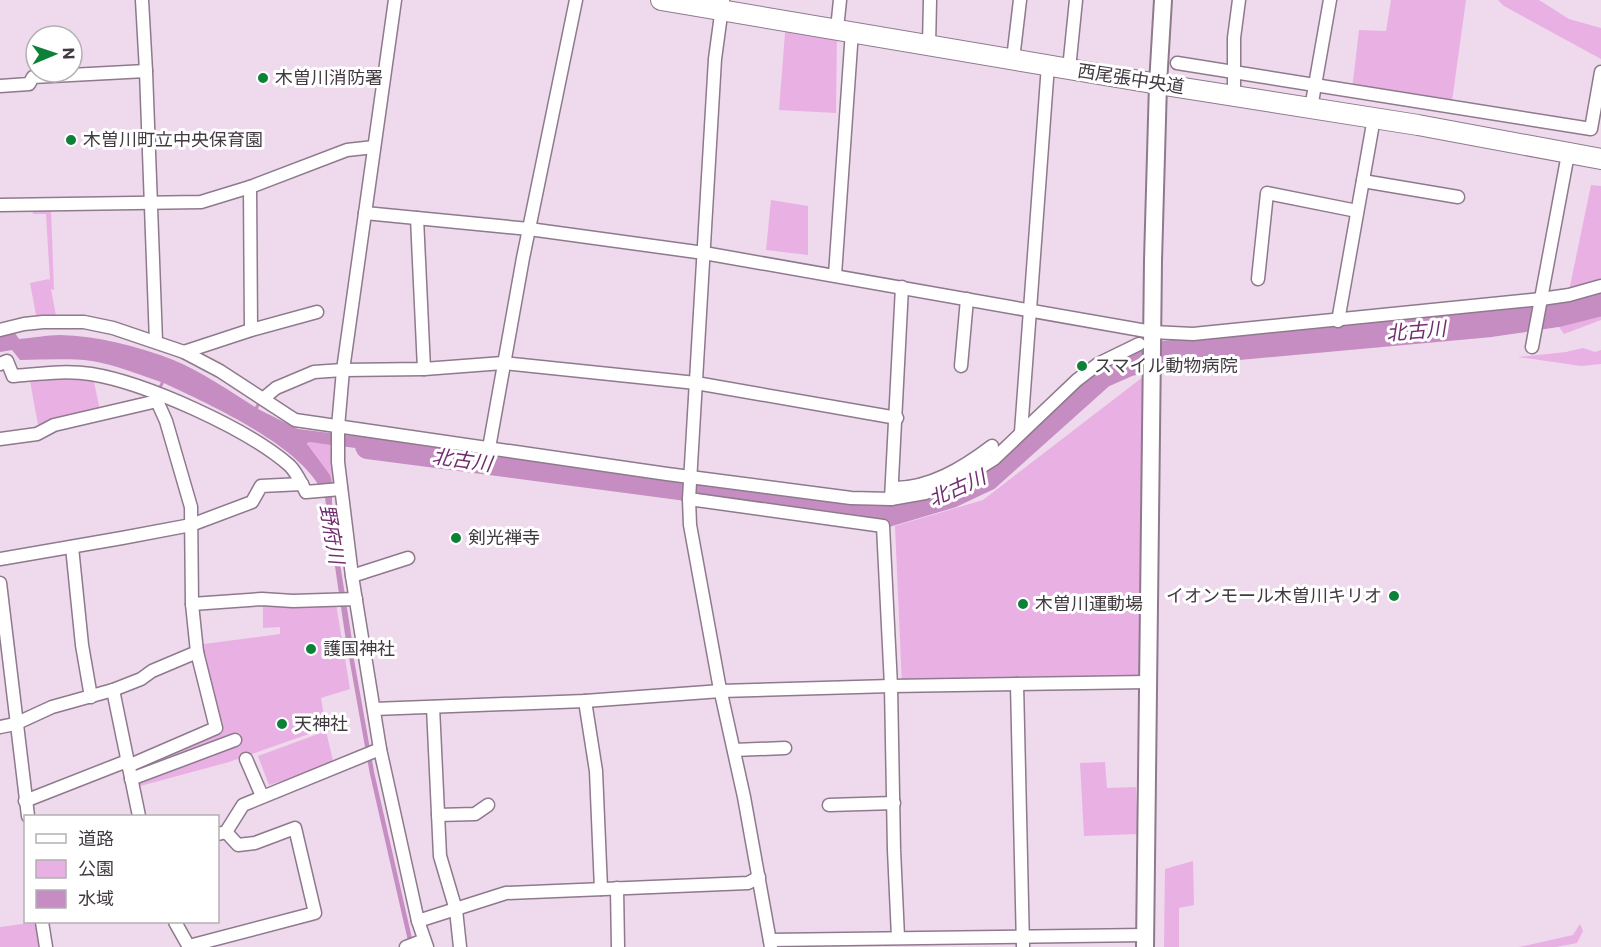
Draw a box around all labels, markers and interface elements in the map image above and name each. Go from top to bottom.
north arrow [24,24,84,84]
text: N [60,47,79,60]
street label: 西尾張中央道 [1076,59,1186,97]
place label: 木曽川消防署 [275,66,383,88]
marker: 木曽川消防署 [256,71,270,85]
place label: 木曽川町立中央保育園 [83,128,263,150]
marker: 木曽川町立中央保育園 [64,133,78,147]
water label: 北古川 [1385,315,1449,345]
place label: スマイル動物病院 [1094,354,1237,376]
marker: スマイル動物病院 [1075,359,1089,373]
water label: 北古川 [431,443,495,475]
water label: 北古川 [924,463,991,510]
water label: 野府川 [316,502,350,567]
place label: 剣光禅寺 [468,526,540,548]
marker: 剣光禅寺 [449,531,463,545]
place label: イオンモール木曽川キリオ [1166,584,1382,606]
marker: イオンモール木曽川キリオ [1387,589,1401,603]
place label: 木曽川運動場 [1035,592,1143,614]
marker: 木曽川運動場 [1016,597,1030,611]
place label: 護国神社 [323,637,395,659]
marker: 護国神社 [304,642,318,656]
place label: 天神社 [294,712,348,734]
marker: 天神社 [275,717,289,731]
legend [24,815,219,923]
text: 道路 [78,827,114,849]
text: 公園 [78,857,114,879]
text: 水域 [78,887,114,909]

